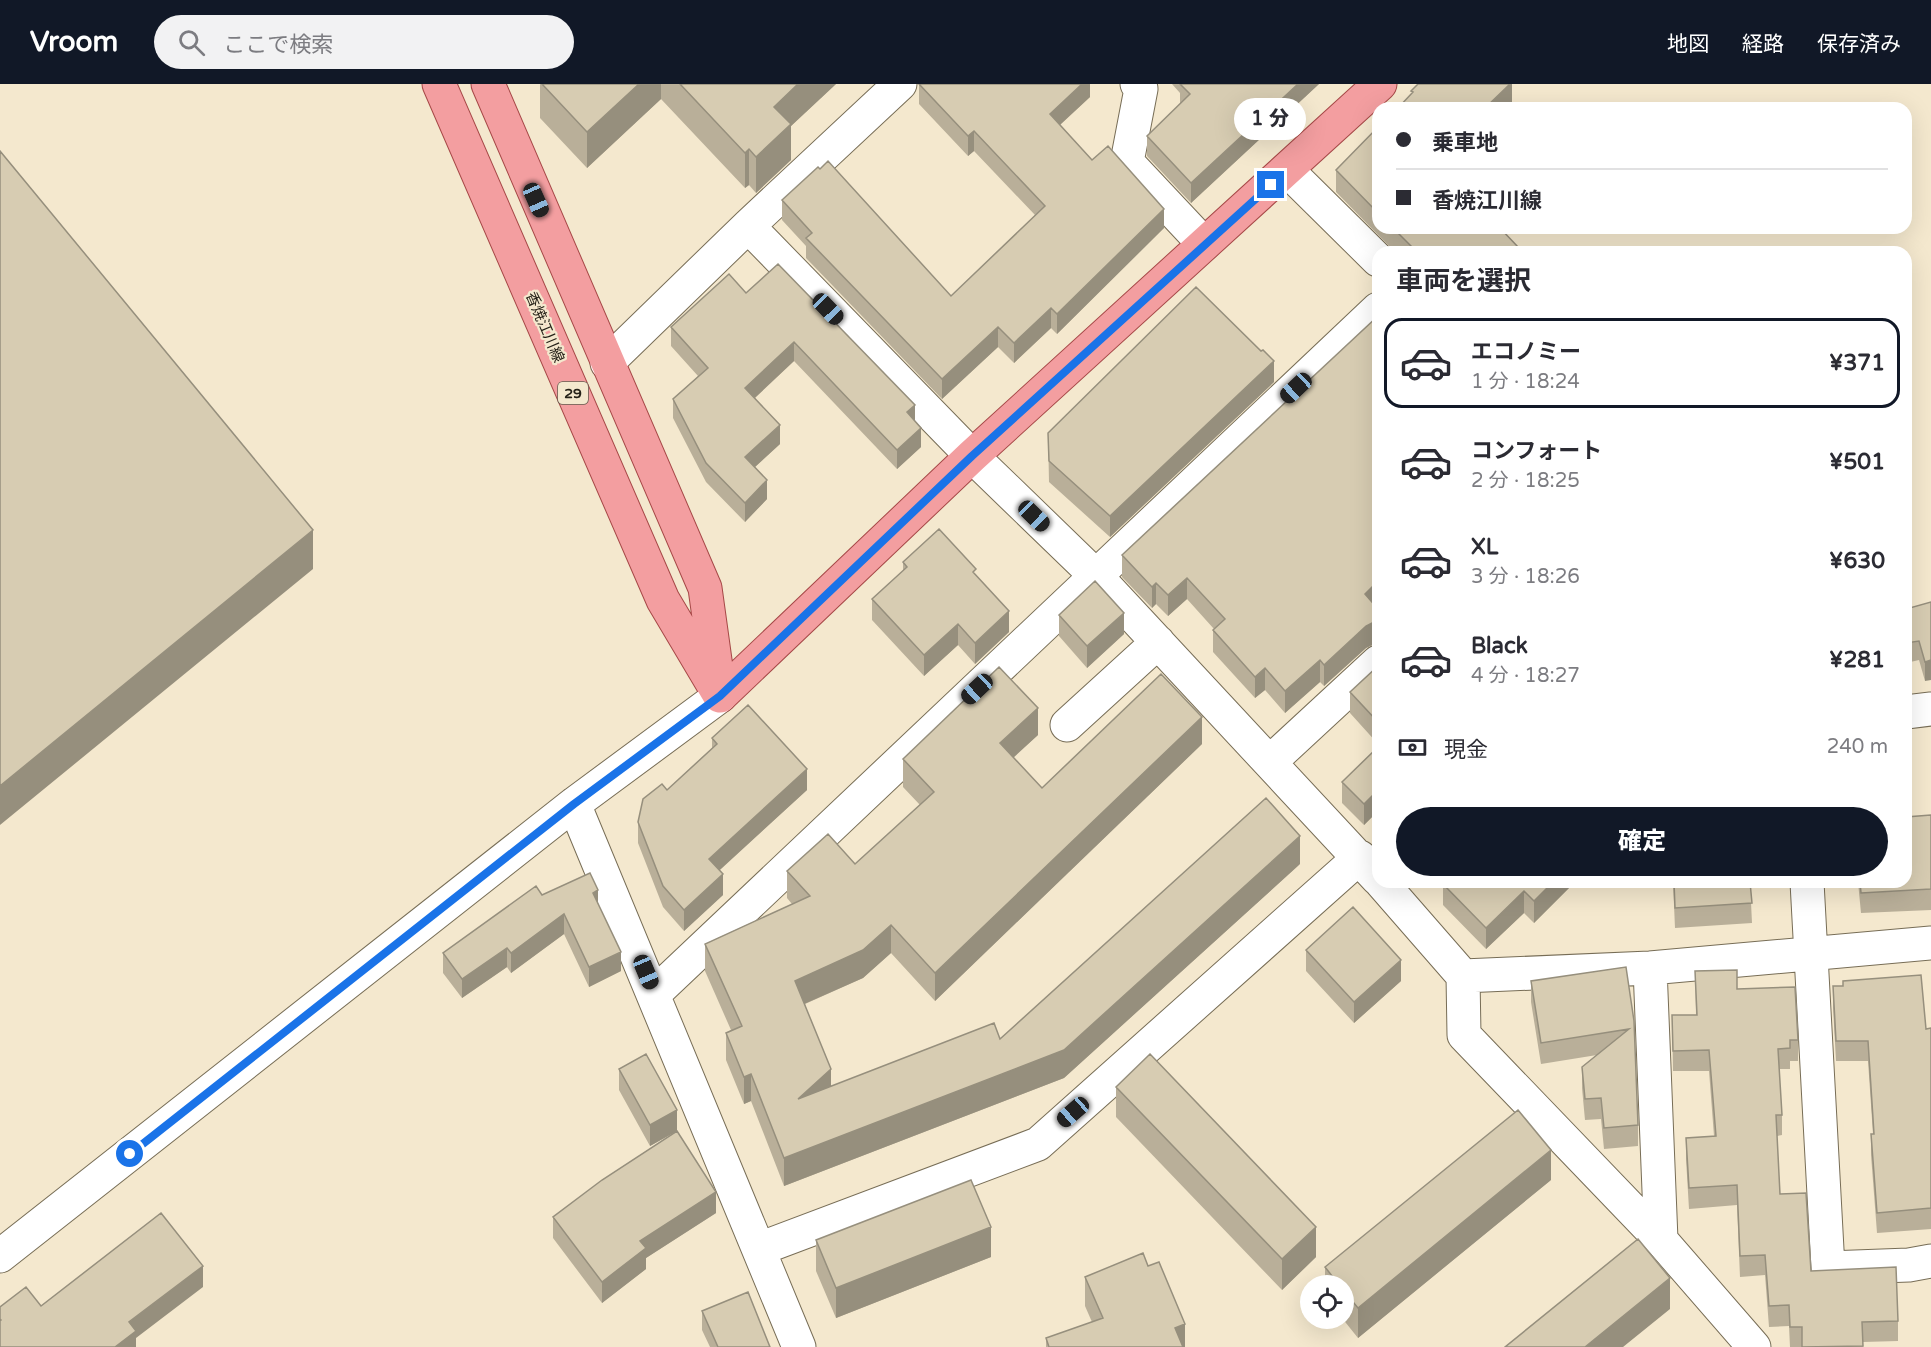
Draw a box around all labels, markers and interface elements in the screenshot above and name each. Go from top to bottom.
search box [154,15,574,69]
text: Vroom [30,25,118,59]
icon: search [175,26,208,59]
text: ここで検索 [223,32,333,58]
text: 地図 [1667,32,1709,57]
text: 経路 [1742,32,1784,57]
text: 保存済み [1817,32,1901,57]
callout: 1 分 [1235,98,1307,140]
text: 1 分 [1251,107,1289,131]
text: 乗車地 [1432,130,1498,156]
route end [1257,171,1284,198]
car [520,180,552,220]
text: 香焼江川線 [1432,188,1542,214]
text: 車両を選択 [1396,265,1531,298]
street label: 香焼江川線 [522,289,568,365]
car [809,290,847,328]
icon: car [1399,336,1453,390]
text: エコノミー [1471,339,1581,365]
text: ¥371 [1829,350,1885,376]
car [1277,369,1315,407]
text: 1 分 · 18:24 [1471,370,1580,394]
road number: 29 [558,382,588,404]
icon: car [1399,435,1453,489]
text: コンフォート [1471,438,1602,464]
text: ¥501 [1829,449,1885,475]
text: 2 分 · 18:25 [1471,469,1580,493]
car [1015,497,1053,535]
icon: car [1399,534,1453,588]
text: XL [1471,534,1498,560]
text: ¥630 [1829,548,1885,574]
text: 3 分 · 18:26 [1471,565,1580,589]
icon: car [1399,633,1453,687]
text: Black [1471,633,1528,659]
text: ¥281 [1829,647,1885,673]
text: 4 分 · 18:27 [1471,664,1580,688]
car [958,670,996,708]
icon: cash [1396,731,1429,764]
text: 240 m [1827,735,1888,759]
text: 現金 [1444,737,1488,763]
button: 確定 [1396,807,1888,876]
car [631,952,661,992]
car [1054,1093,1092,1131]
route start [116,1140,143,1167]
map controls [1300,1275,1354,1329]
button: locate [1300,1275,1354,1329]

